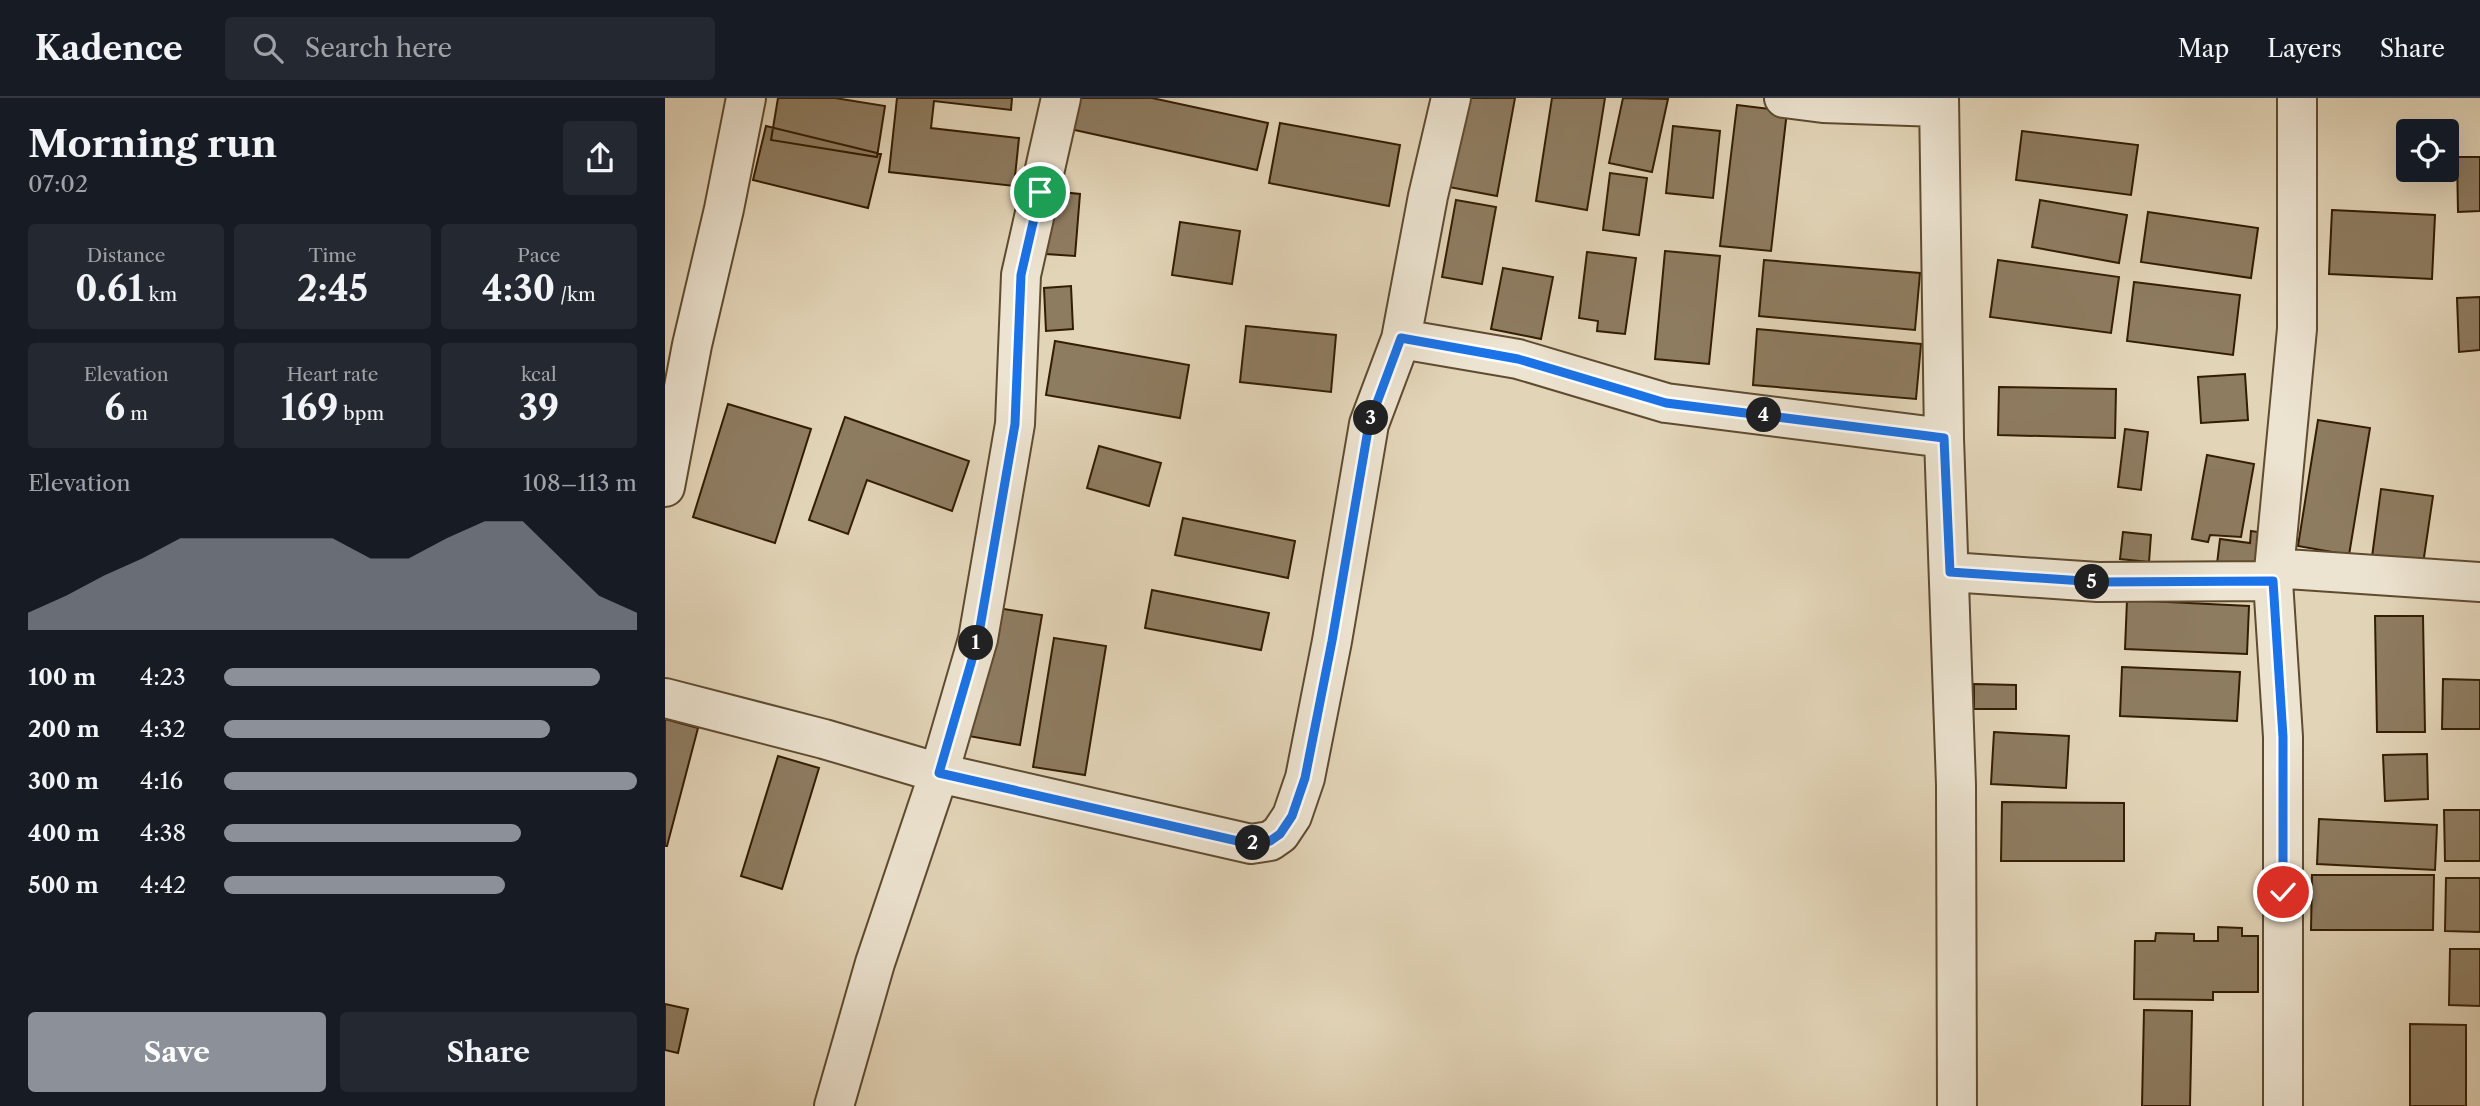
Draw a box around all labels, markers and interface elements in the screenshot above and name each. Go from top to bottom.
search box [225,17,715,80]
text: Kadence [35,28,183,69]
icon: search [249,29,287,67]
text: Search here [305,32,452,64]
text: Map [2178,34,2229,63]
text: Layers [2267,34,2342,63]
text: Share [2380,34,2445,63]
map controls [2396,119,2459,182]
button: locate [2396,119,2459,182]
text: Morning run [28,120,277,167]
button: share [563,121,637,195]
pin [1010,162,1070,222]
text: 07:02 [28,170,88,198]
icon: arrive [1021,173,1059,211]
text: Distance [87,244,165,267]
text: Time [308,244,357,267]
text: Pace [517,244,560,267]
text: 0.61 [75,267,143,310]
text: 2:45 [297,267,368,310]
text: 4:30 [482,267,555,310]
text: km [143,283,177,306]
text: /km [555,283,596,306]
text: Elevation [84,363,169,386]
text: Heart rate [287,363,378,386]
text: kcal [521,363,557,386]
text: 6 [104,386,125,429]
text: 169 [281,386,338,429]
text: 39 [518,386,559,429]
pin: 4 [1747,398,1781,432]
pin: 3 [1353,400,1389,436]
text: m [125,402,148,425]
text: bpm [338,402,384,425]
text: 4 [1758,403,1769,426]
text: 3 [1365,406,1376,429]
text: Elevation [28,469,131,497]
text: 108–113 m [523,469,637,497]
pin: 5 [2075,564,2109,600]
text: 5 [2086,570,2097,593]
pin: 1 [959,626,993,660]
text: 1 [971,631,980,654]
text: 100 m [28,663,96,691]
text: 4:23 [140,663,186,691]
text: 200 m [28,715,100,743]
text: 4:32 [140,715,186,743]
text: 300 m [28,767,99,795]
text: 4:16 [140,767,183,795]
text: 400 m [28,819,100,847]
text: 4:38 [140,819,186,847]
pin: 2 [1235,826,1271,860]
text: 2 [1247,831,1258,854]
pin [2253,862,2313,922]
text: 500 m [28,871,99,899]
text: 4:42 [140,871,186,899]
icon: check [2264,873,2302,911]
button: Save [28,1012,326,1092]
button: Share [340,1012,637,1092]

